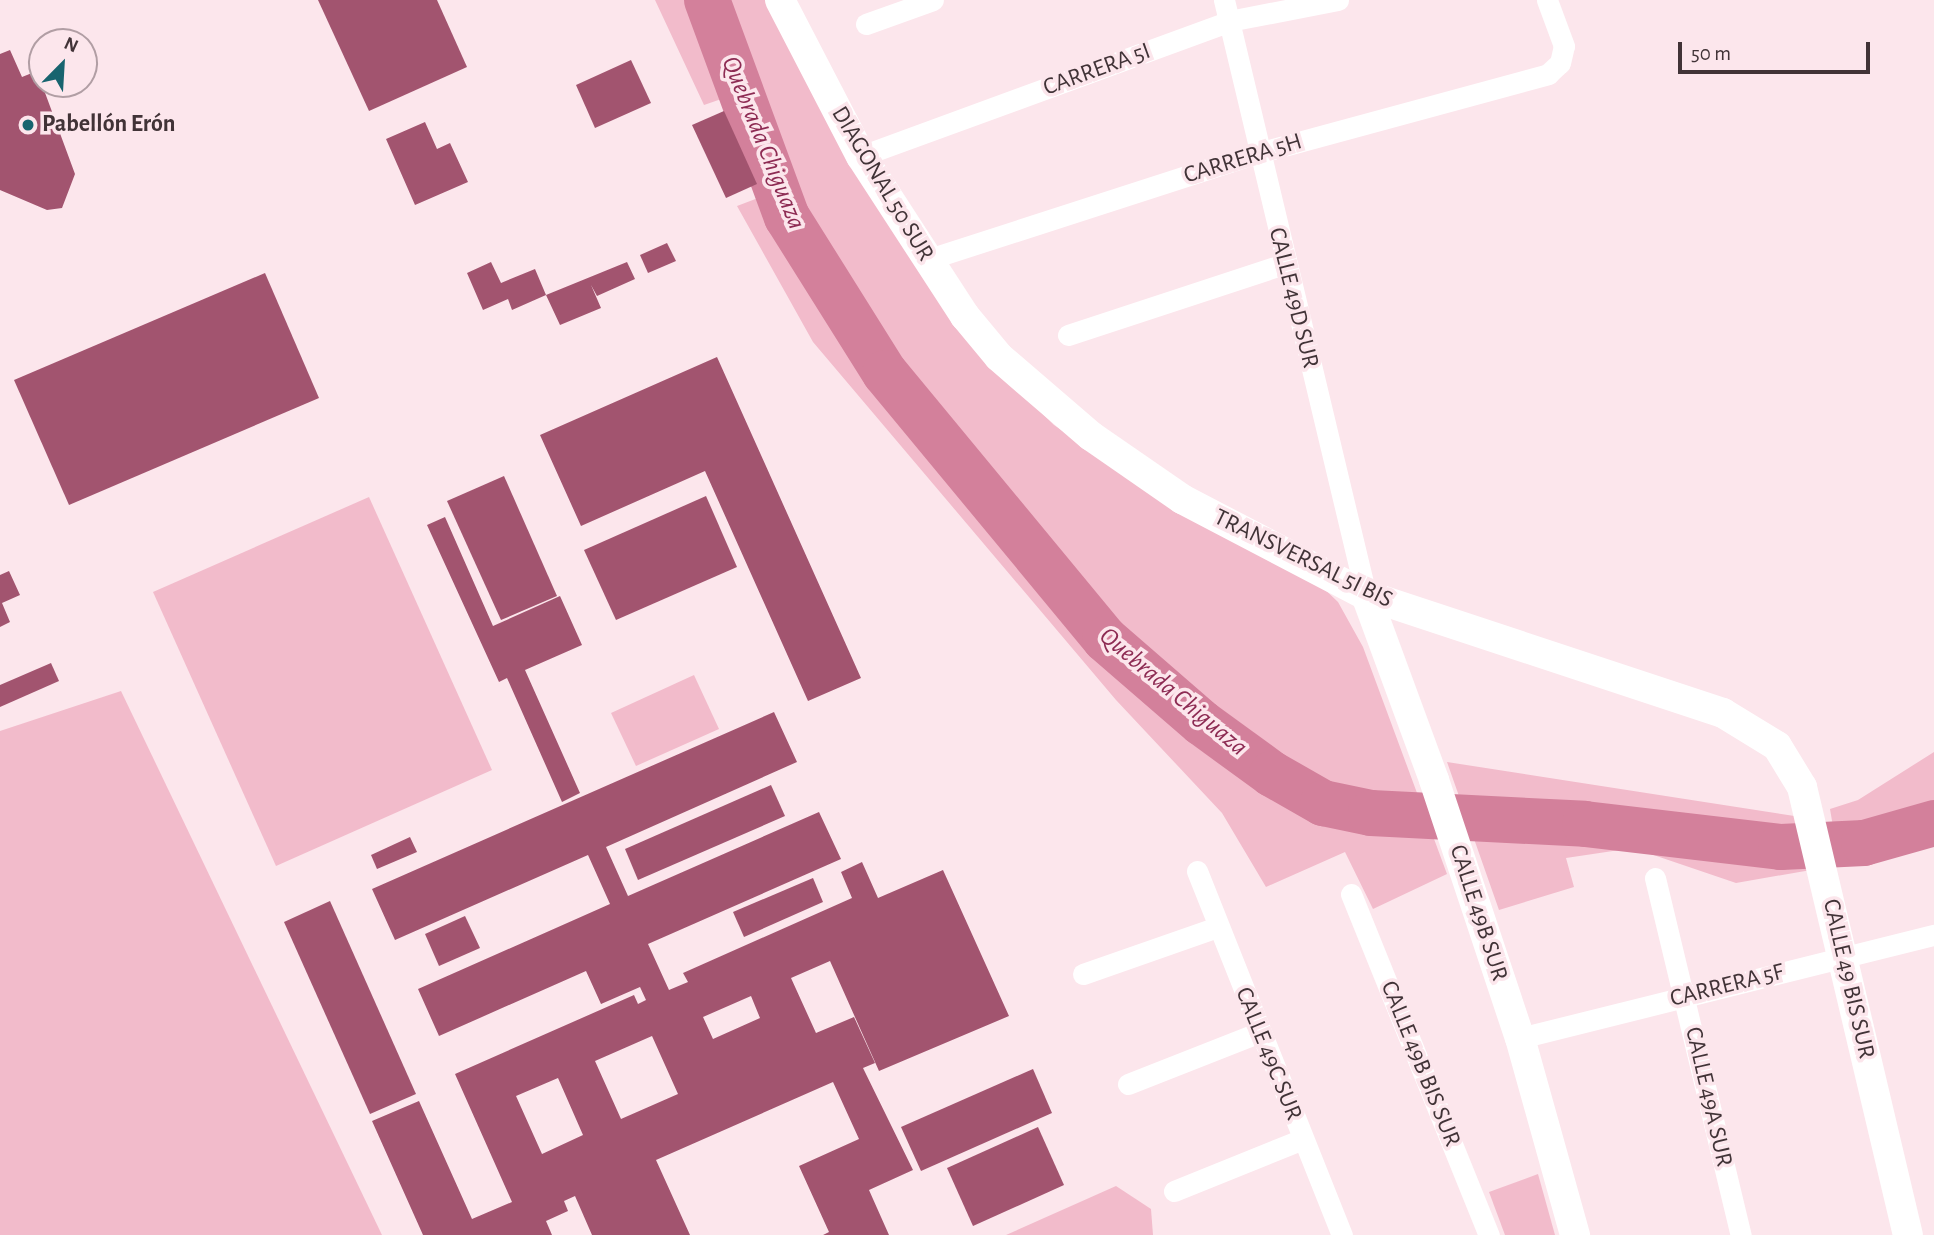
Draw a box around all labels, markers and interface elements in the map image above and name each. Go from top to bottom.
north arrow [28,28,98,98]
scale bar [1682,28,1874,72]
text: N [61,34,81,57]
street label: CARRERA 5I [1039,37,1155,103]
text: 50 m [1691,43,1731,64]
water label: Quebrada Chiguaza [714,52,812,234]
street label: DIAGONAL 50 SUR [824,101,940,267]
place label: Pabellón Erón [42,111,175,139]
marker: Pabellón Erón [20,117,36,133]
street label: CARRERA 5H [1180,127,1306,191]
street label: CALLE 49D SUR [1262,225,1324,371]
street label: TRANSVERSAL 5I BIS [1209,503,1397,615]
water label: Quebrada Chiguaza [1093,621,1253,763]
street label: CALLE 49B SUR [1442,841,1514,985]
street label: CALLE 49 BIS SUR [1816,896,1880,1062]
street label: CARRERA 5F [1667,958,1787,1014]
street label: CALLE 49B BIS SUR [1374,977,1466,1151]
street label: CALLE 49C SUR [1228,983,1308,1125]
street label: CALLE 49A SUR [1678,1024,1738,1170]

